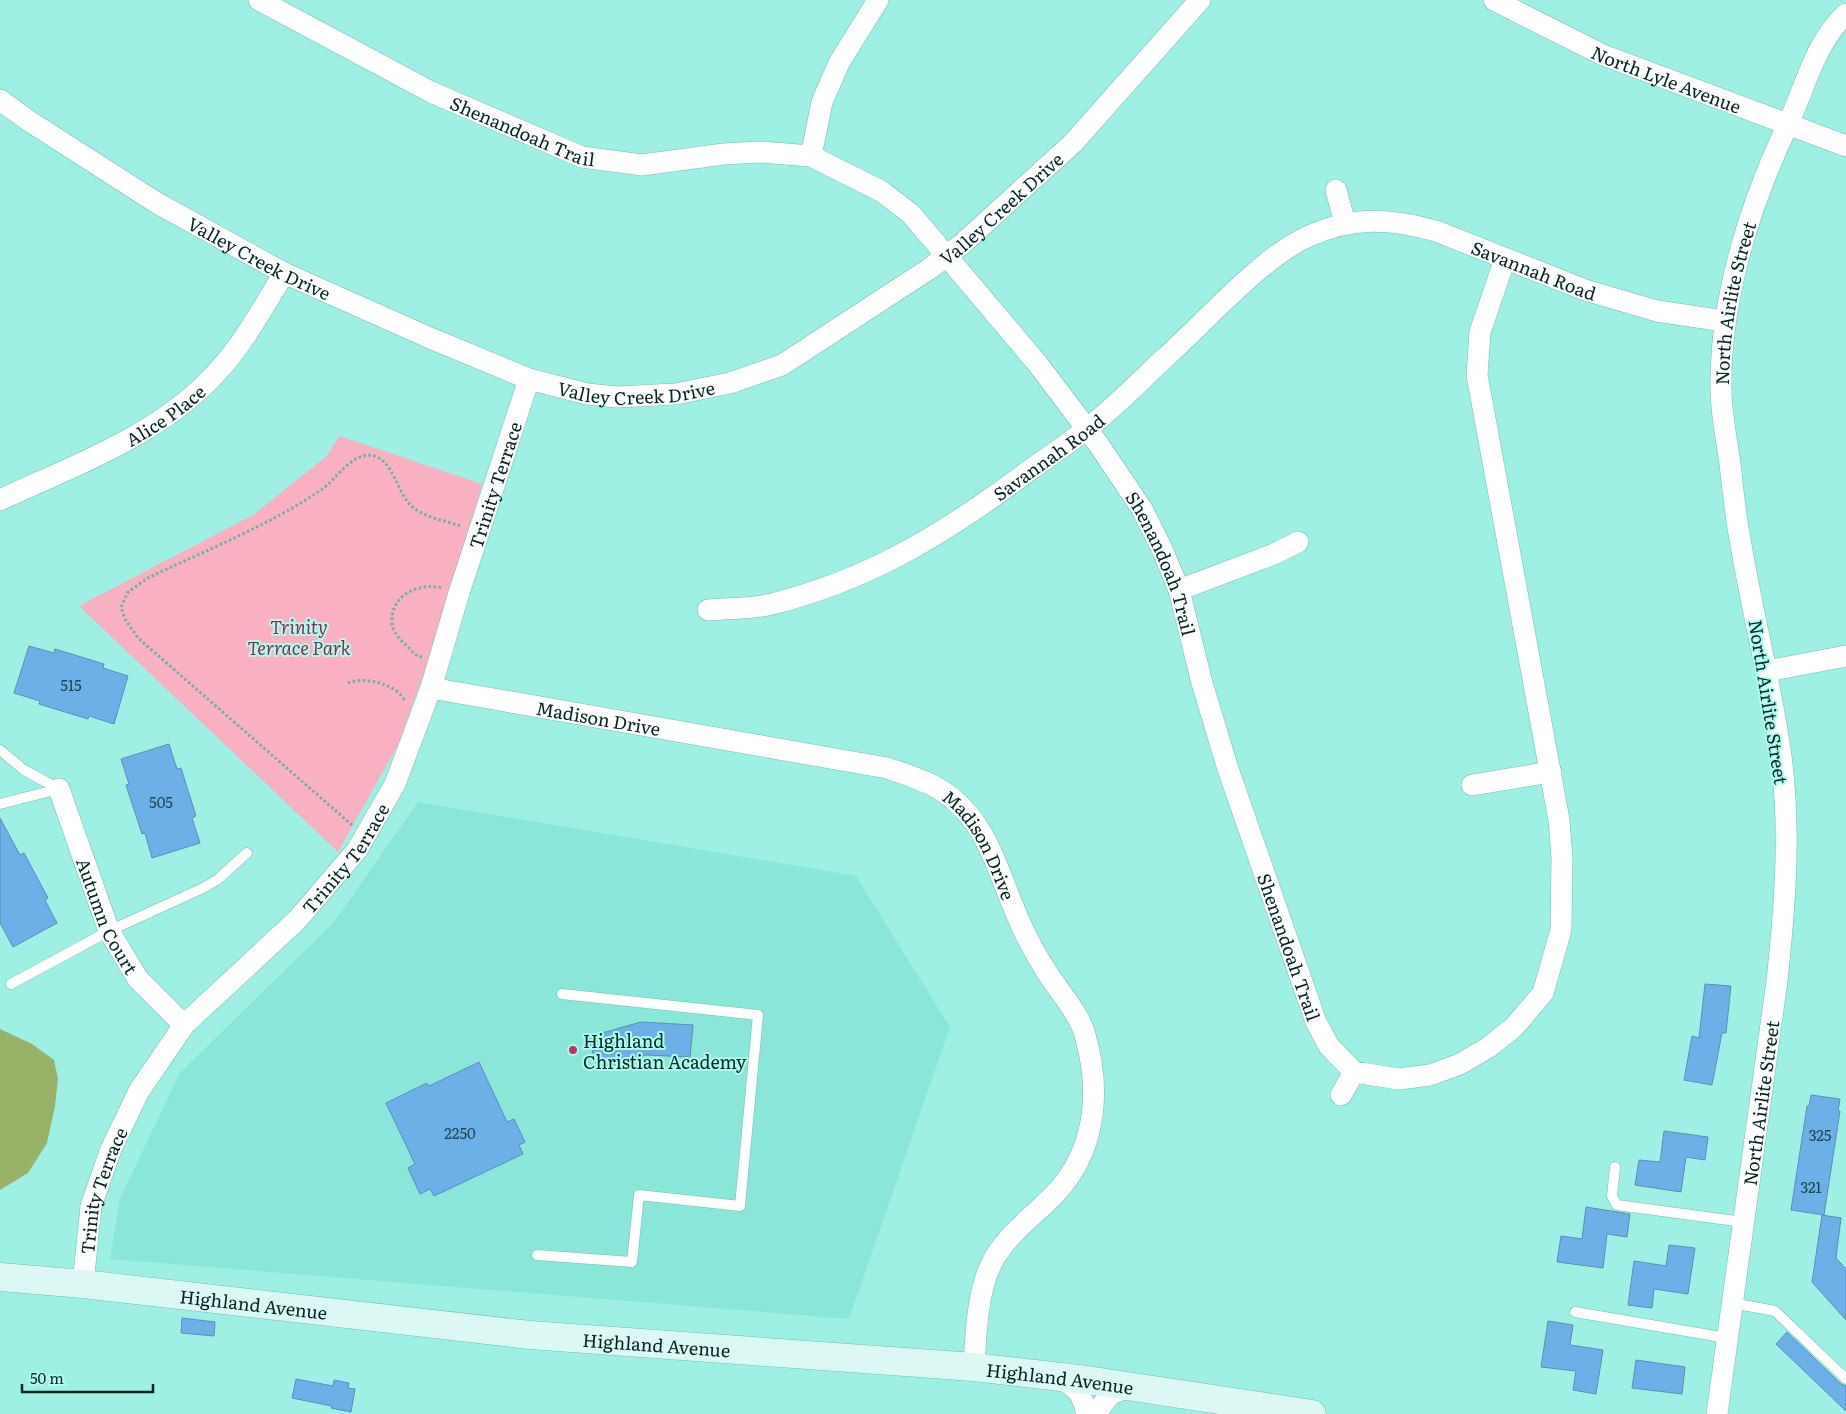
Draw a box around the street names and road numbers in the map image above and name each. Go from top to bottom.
street label: North Lyle Avenue [1587,38,1745,119]
street label: Shenandoah Trail [446,89,597,172]
street label: Valley Creek Drive [933,145,1069,271]
street label: Valley Creek Drive [183,209,335,306]
street label: North Airlite Street [1707,217,1762,385]
street label: Savannah Road [1468,233,1600,306]
street label: Valley Creek Drive [555,373,717,411]
street label: Alice Place [120,378,211,452]
street label: Savannah Road [987,407,1110,506]
street label: Trinity Terrace [461,418,528,552]
street label: Shenandoah Trail [1120,485,1203,638]
street label: North Airlite Street [1743,618,1795,787]
street label: Madison Drive [534,693,663,742]
street label: Madison Drive [937,783,1023,904]
street label: Trinity Terrace [295,798,395,919]
street label: Autumn Court [71,854,146,980]
street label: Shenandoah Trail [1252,869,1328,1024]
street label: North Airlite Street [1735,1018,1785,1187]
street label: Trinity Terrace [73,1122,133,1256]
street label: Highland Avenue [178,1282,329,1325]
street label: Highland Avenue [582,1325,731,1363]
street label: Highland Avenue [985,1355,1135,1400]

